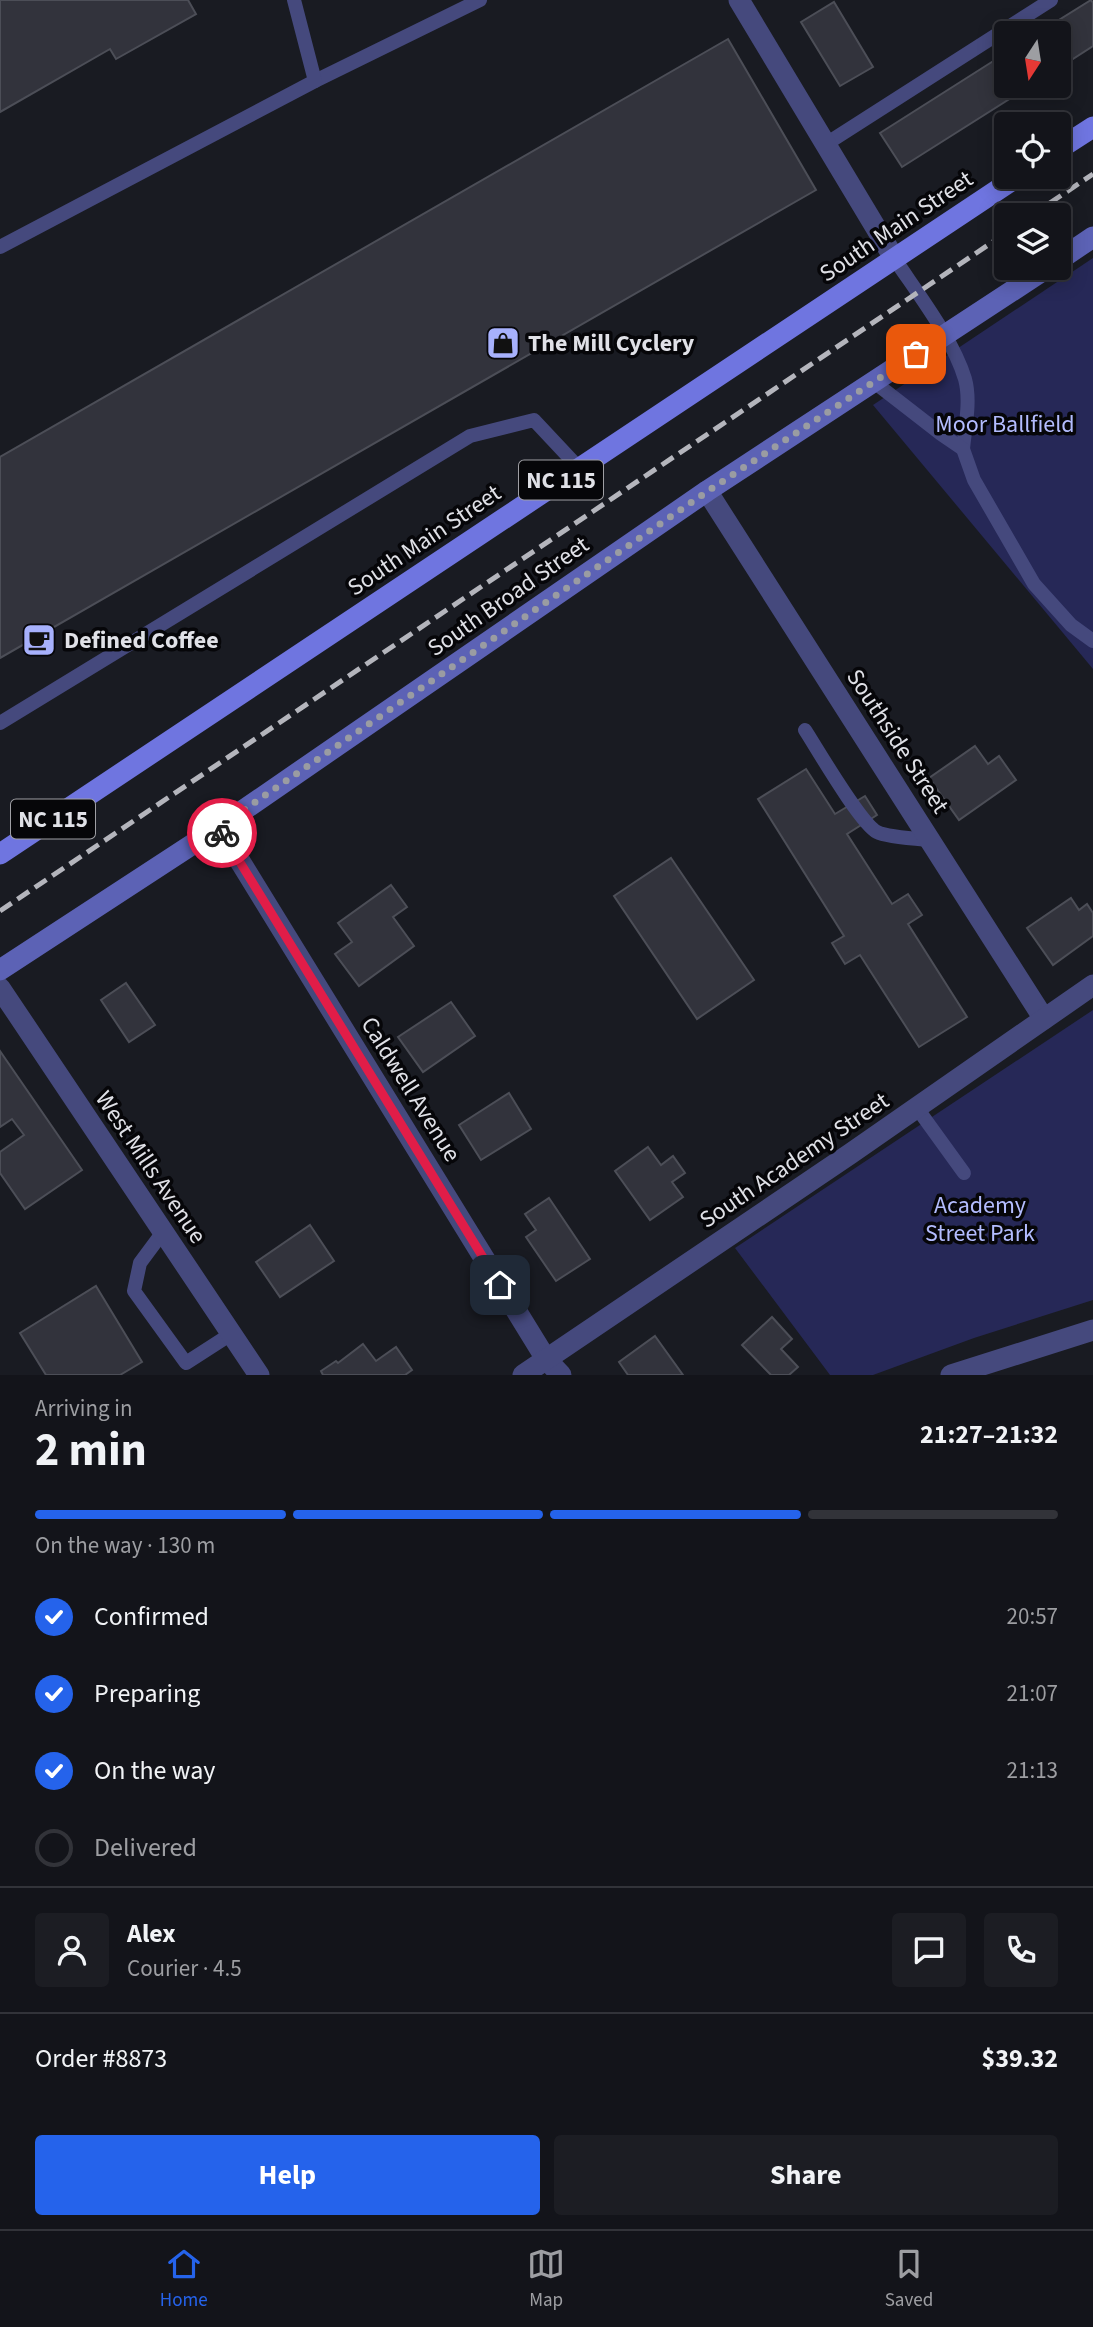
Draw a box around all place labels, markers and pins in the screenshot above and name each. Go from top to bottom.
shop icon: The Mill Cyclery [484,324,522,362]
pin [886,324,946,384]
place label: The Mill Cyclery [528,326,695,361]
cafe icon: Defined Coffee [20,621,58,659]
place label: Defined Coffee [64,623,219,658]
pin [470,1255,530,1315]

